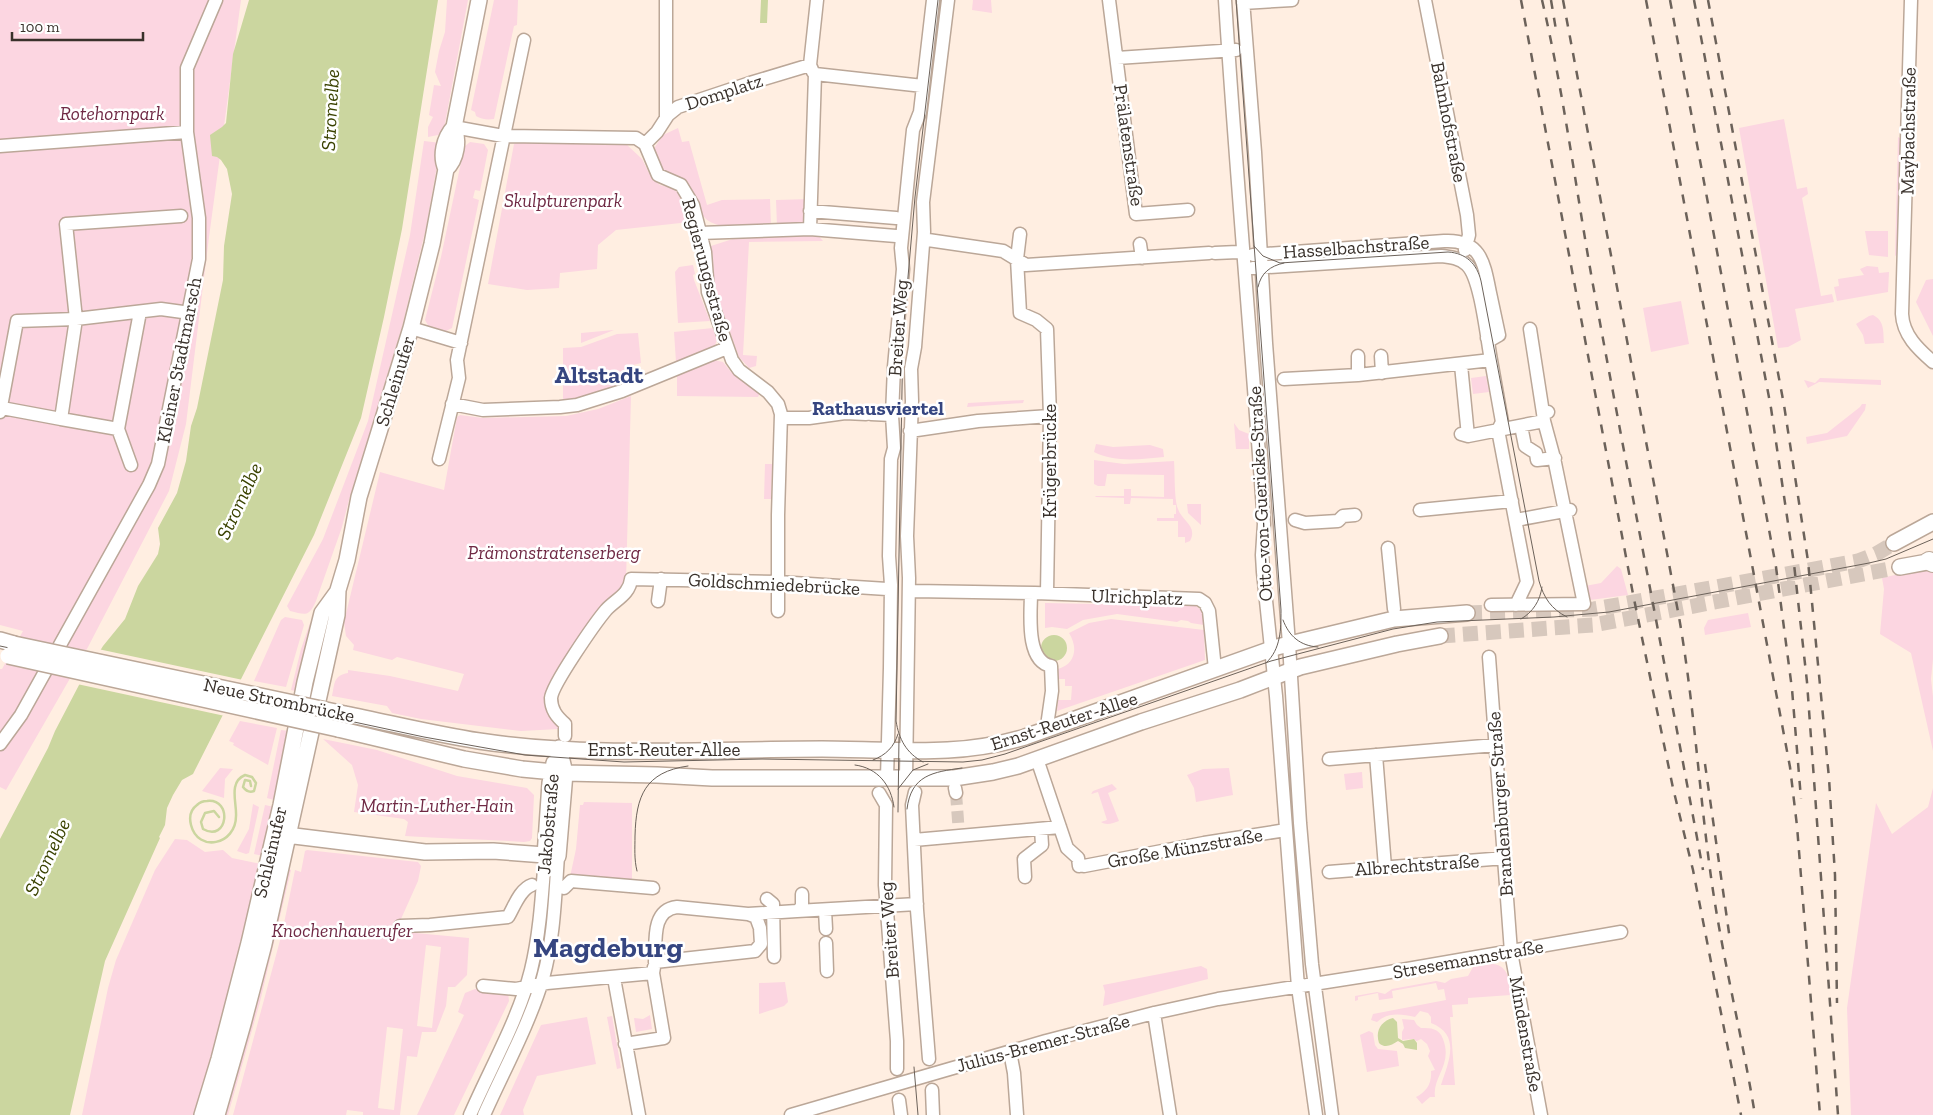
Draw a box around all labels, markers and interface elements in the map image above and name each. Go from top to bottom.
scale bar [12,10,144,42]
text: 100 m [20,18,59,36]
street label: Bahnhofstraße [1426,60,1472,184]
street label: Maybachstraße [1895,67,1921,195]
water label: Stromelbe [316,69,344,151]
street label: Domplatz [682,69,766,115]
street label: Prälatenstraße [1109,82,1149,208]
park label: Rotehornpark [60,102,164,125]
park label: Skulpturenpark [504,189,622,212]
street label: Regierungsstraße [677,196,737,344]
street label: Hasselbachstraße [1282,230,1430,264]
street label: Kleiner Stadtmarsch [152,275,206,445]
street label: Breiter Weg [883,278,913,377]
street label: Schleinufer [370,333,420,429]
district label: Altstadt [555,360,644,389]
street label: Otto-von-Guericke-Straße [1243,386,1277,602]
district label: Rathausviertel [812,396,944,420]
street label: Krügerbrücke [1038,404,1061,518]
water label: Stromelbe [211,459,267,543]
park label: Prämonstratenserberg [468,541,641,564]
street label: Goldschmiedebrücke [687,568,861,600]
street label: Ulrichplatz [1091,584,1184,610]
street label: Neue Strombrücke [201,673,357,727]
street label: Ernst-Reuter-Allee [988,686,1140,756]
street label: Brandenburger Straße [1482,711,1518,897]
street label: Ernst-Reuter-Allee [588,738,741,761]
street label: Jakobstraße [532,773,564,875]
park label: Martin-Luther-Hain [360,794,514,817]
street label: Schleinufer [248,804,292,900]
water label: Stromelbe [19,815,75,899]
street label: Große Münzstraße [1106,823,1264,873]
street label: Albrechtstraße [1354,849,1480,881]
street label: Breiter Weg [874,880,904,979]
park label: Knochenhauerufer [271,919,413,942]
district label: Magdeburg [533,930,683,964]
street label: Stresemannstraße [1391,934,1545,984]
street label: Mindenstraße [1505,974,1548,1094]
street label: Julius-Bremer-Straße [954,1009,1132,1077]

